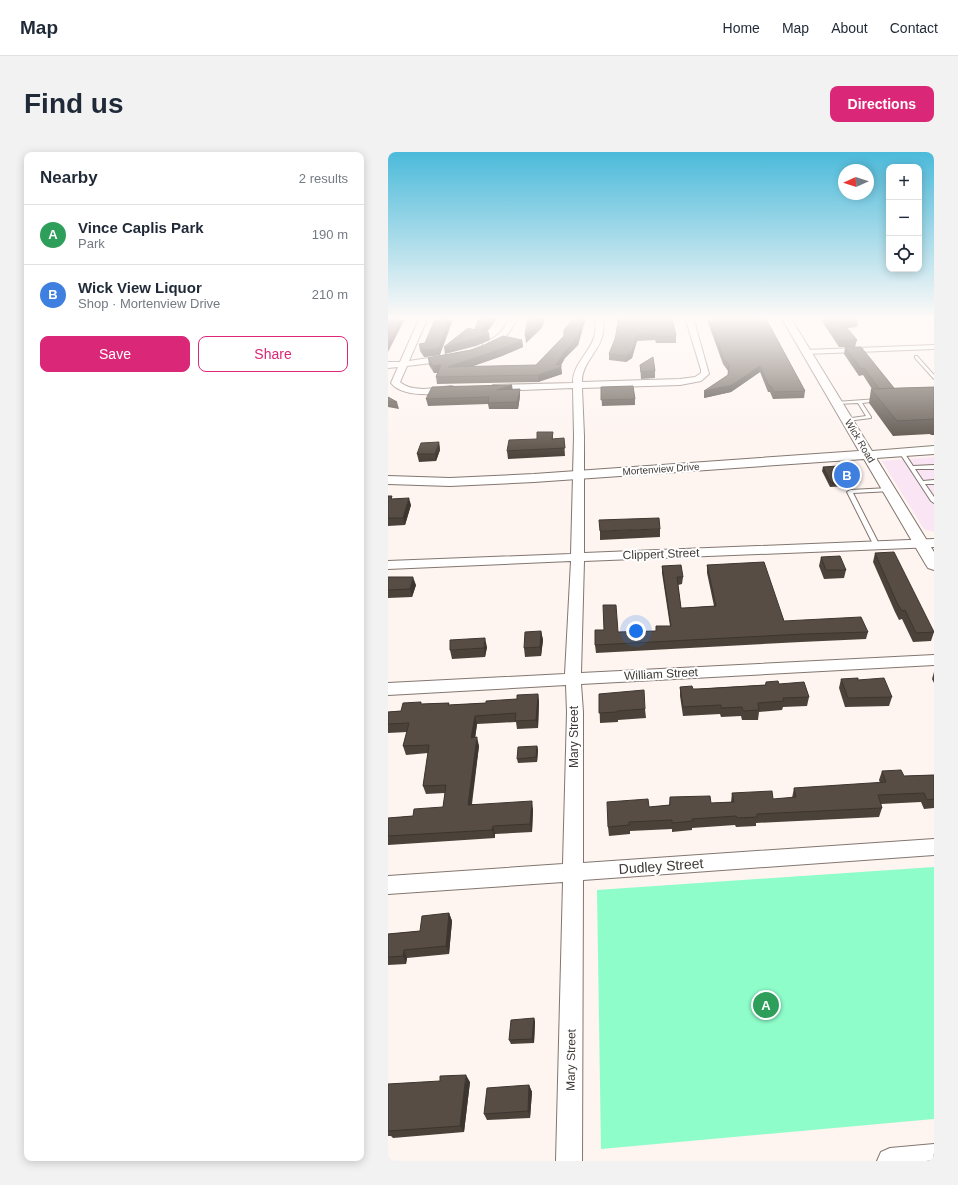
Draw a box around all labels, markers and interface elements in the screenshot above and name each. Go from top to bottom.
text: Map [20,17,58,38]
text: Home [723,20,760,36]
text: Map [782,20,809,36]
text: About [831,20,868,36]
text: Contact [890,20,938,36]
button: Directions [830,86,934,122]
text: Find us [24,88,124,119]
north arrow [838,164,874,200]
map controls [886,164,922,272]
button: + [886,164,922,200]
text: Nearby [40,168,98,187]
text: 2 results [299,171,348,186]
button: − [886,200,922,236]
text: Vince Caplis Park [78,219,204,236]
text: A [48,227,58,242]
text: 190 m [312,227,348,242]
text: Park [78,236,105,251]
button: locate [886,236,922,272]
text: Wick View Liquor [78,279,202,296]
text: B [48,287,58,302]
text: 210 m [312,287,348,302]
text: Shop · Mortenview Drive [78,296,220,311]
button: Save [40,336,190,372]
button: Share [198,336,348,372]
street label: Wick Road [843,417,877,465]
pin: B [834,460,860,490]
street label: Mortenview Drive [622,461,700,477]
street label: Clippert Street [622,546,700,562]
your location [626,621,646,641]
street label: William Street [624,665,699,683]
street label: Mary Street [567,705,581,768]
street label: Dudley Street [618,855,704,877]
pin: A [753,990,779,1020]
street label: Mary Street [563,1028,579,1091]

